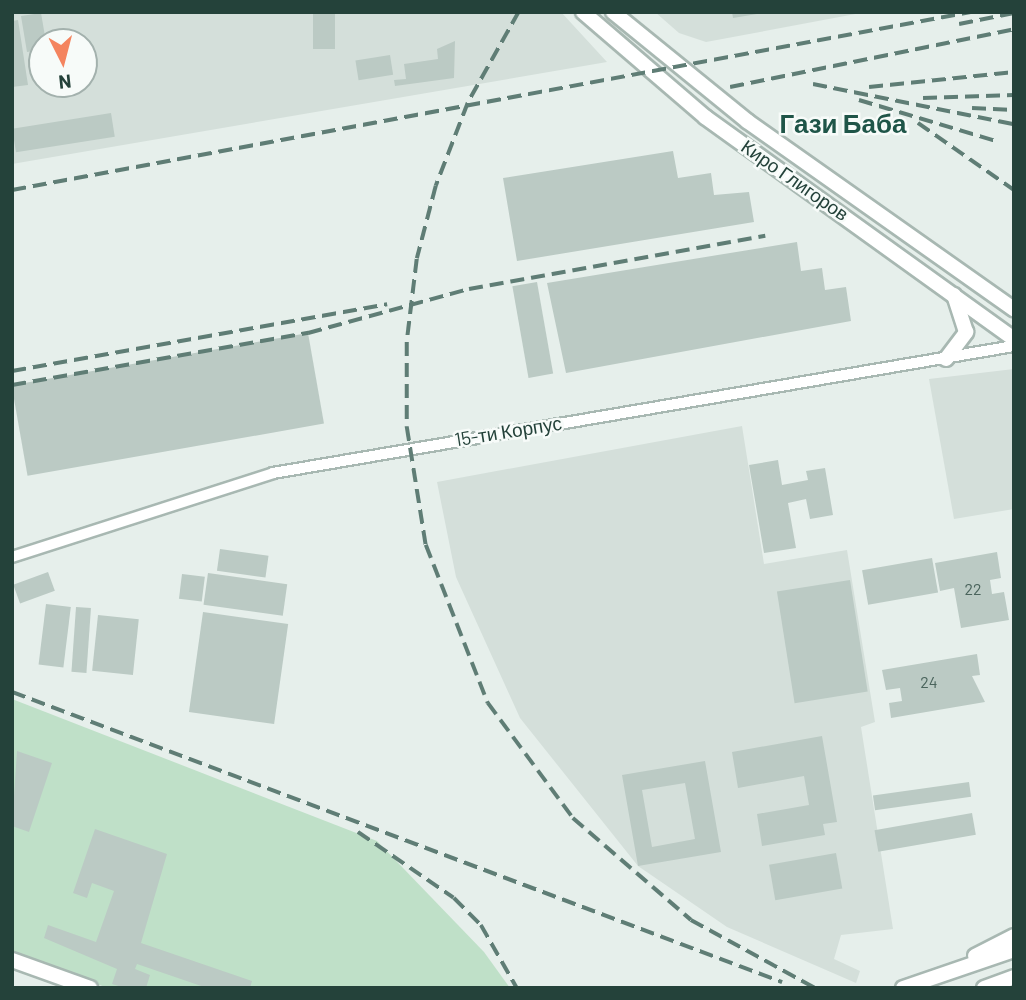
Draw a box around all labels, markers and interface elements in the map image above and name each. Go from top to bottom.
north arrow [28,28,98,98]
text: N [58,70,73,94]
district label: Гази Баба [780,107,906,139]
street label: Киро Глигоров [737,135,853,225]
street label: 15-ти Корпус [453,411,563,451]
house number: 22 [964,579,982,599]
house number: 24 [920,672,938,692]

